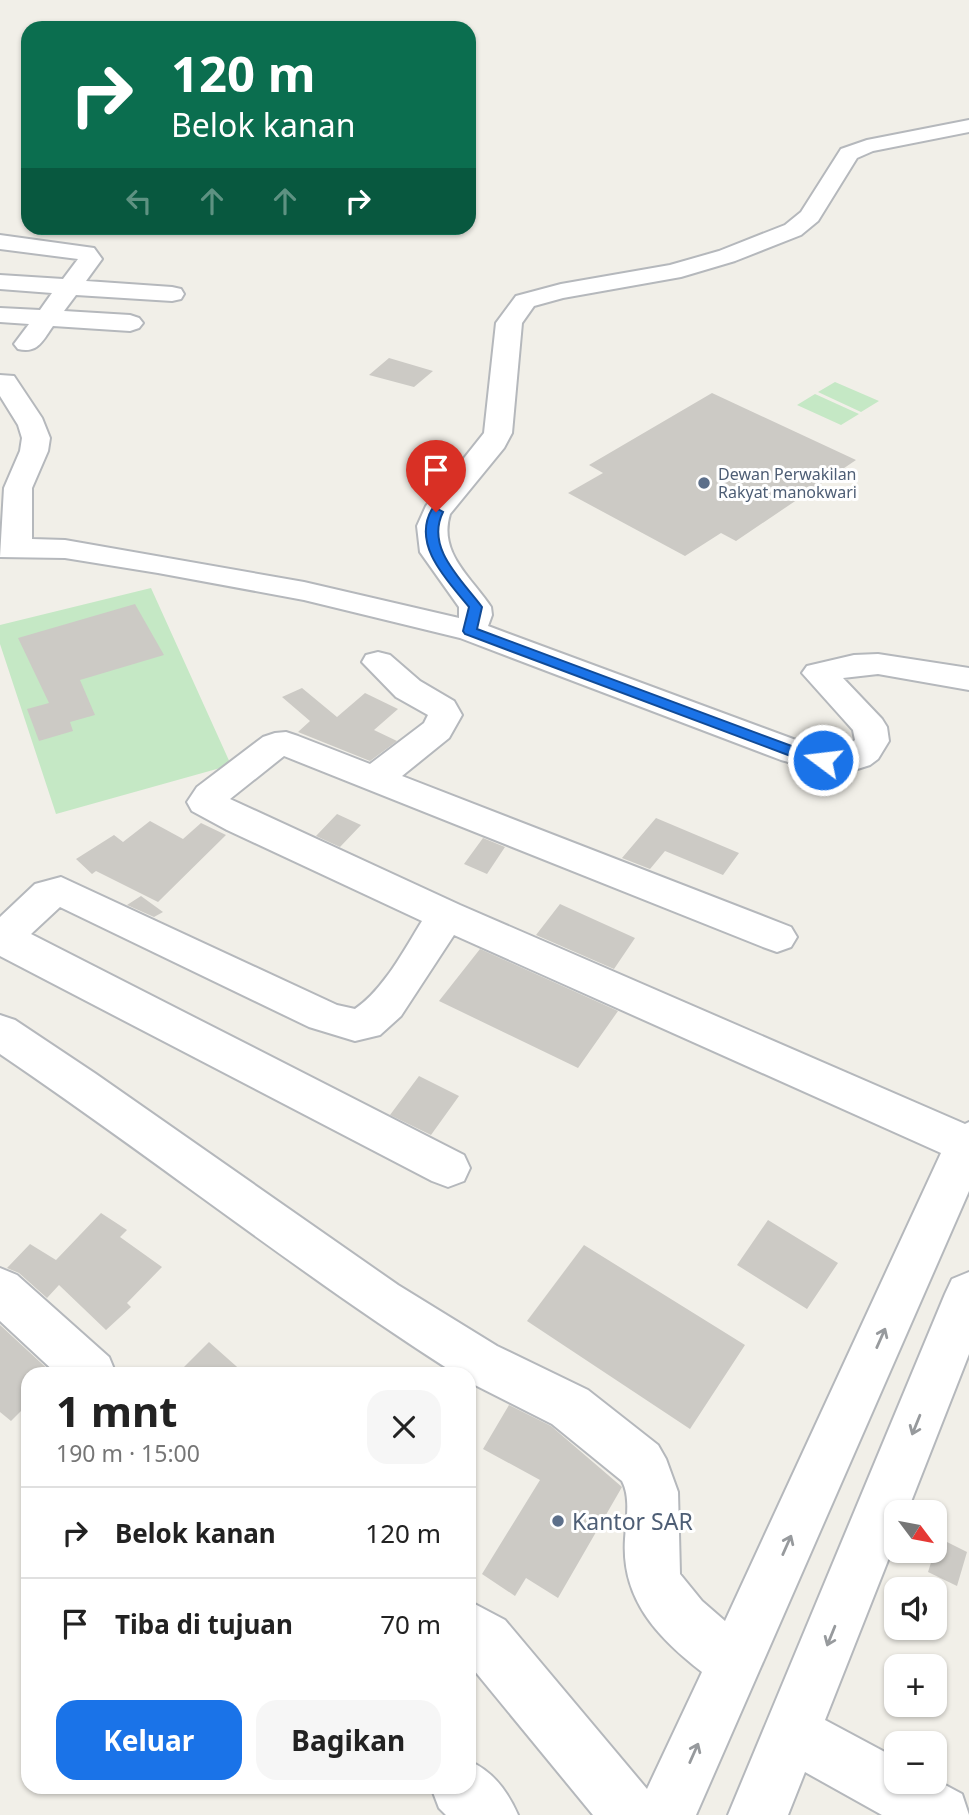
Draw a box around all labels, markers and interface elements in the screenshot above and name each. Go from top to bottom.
text: 120 m [171,40,316,106]
icon: right [56,49,147,140]
text: Belok kanan [171,103,355,146]
icon: left [120,182,158,220]
icon: ahead [193,182,231,220]
icon: ahead [266,182,304,220]
icon: right [339,182,377,220]
pin [406,440,466,512]
icon: arrive [417,451,455,489]
place label: Dewan Perwakilan Rakyat manokwari [718,463,857,503]
marker: Dewan Perwakilan Rakyat manokwari [696,475,712,491]
position arrow [786,723,860,797]
one-way arrow [875,1328,888,1349]
text: 1 mnt [56,1382,177,1439]
button: close [367,1390,441,1464]
one-way arrow [909,1414,922,1435]
text: 190 m · 15:00 [56,1437,200,1469]
north arrow [884,1500,947,1563]
map controls [884,1500,947,1794]
place label: Kantor SAR [572,1505,693,1537]
marker: Kantor SAR [550,1513,566,1529]
icon: right [56,1514,94,1552]
text: Belok kanan [115,1515,276,1551]
text: 120 m [365,1515,441,1551]
one-way arrow [781,1535,794,1557]
button: sound [884,1577,947,1640]
icon: arrive [56,1605,94,1643]
text: Tiba di tujuan [115,1606,293,1642]
text: 70 m [380,1606,441,1642]
one-way arrow [823,1625,836,1646]
button: + [884,1654,947,1717]
button: Keluar [56,1700,242,1780]
button: Bagikan [256,1700,441,1780]
button: − [884,1731,947,1794]
one-way arrow [688,1743,701,1764]

